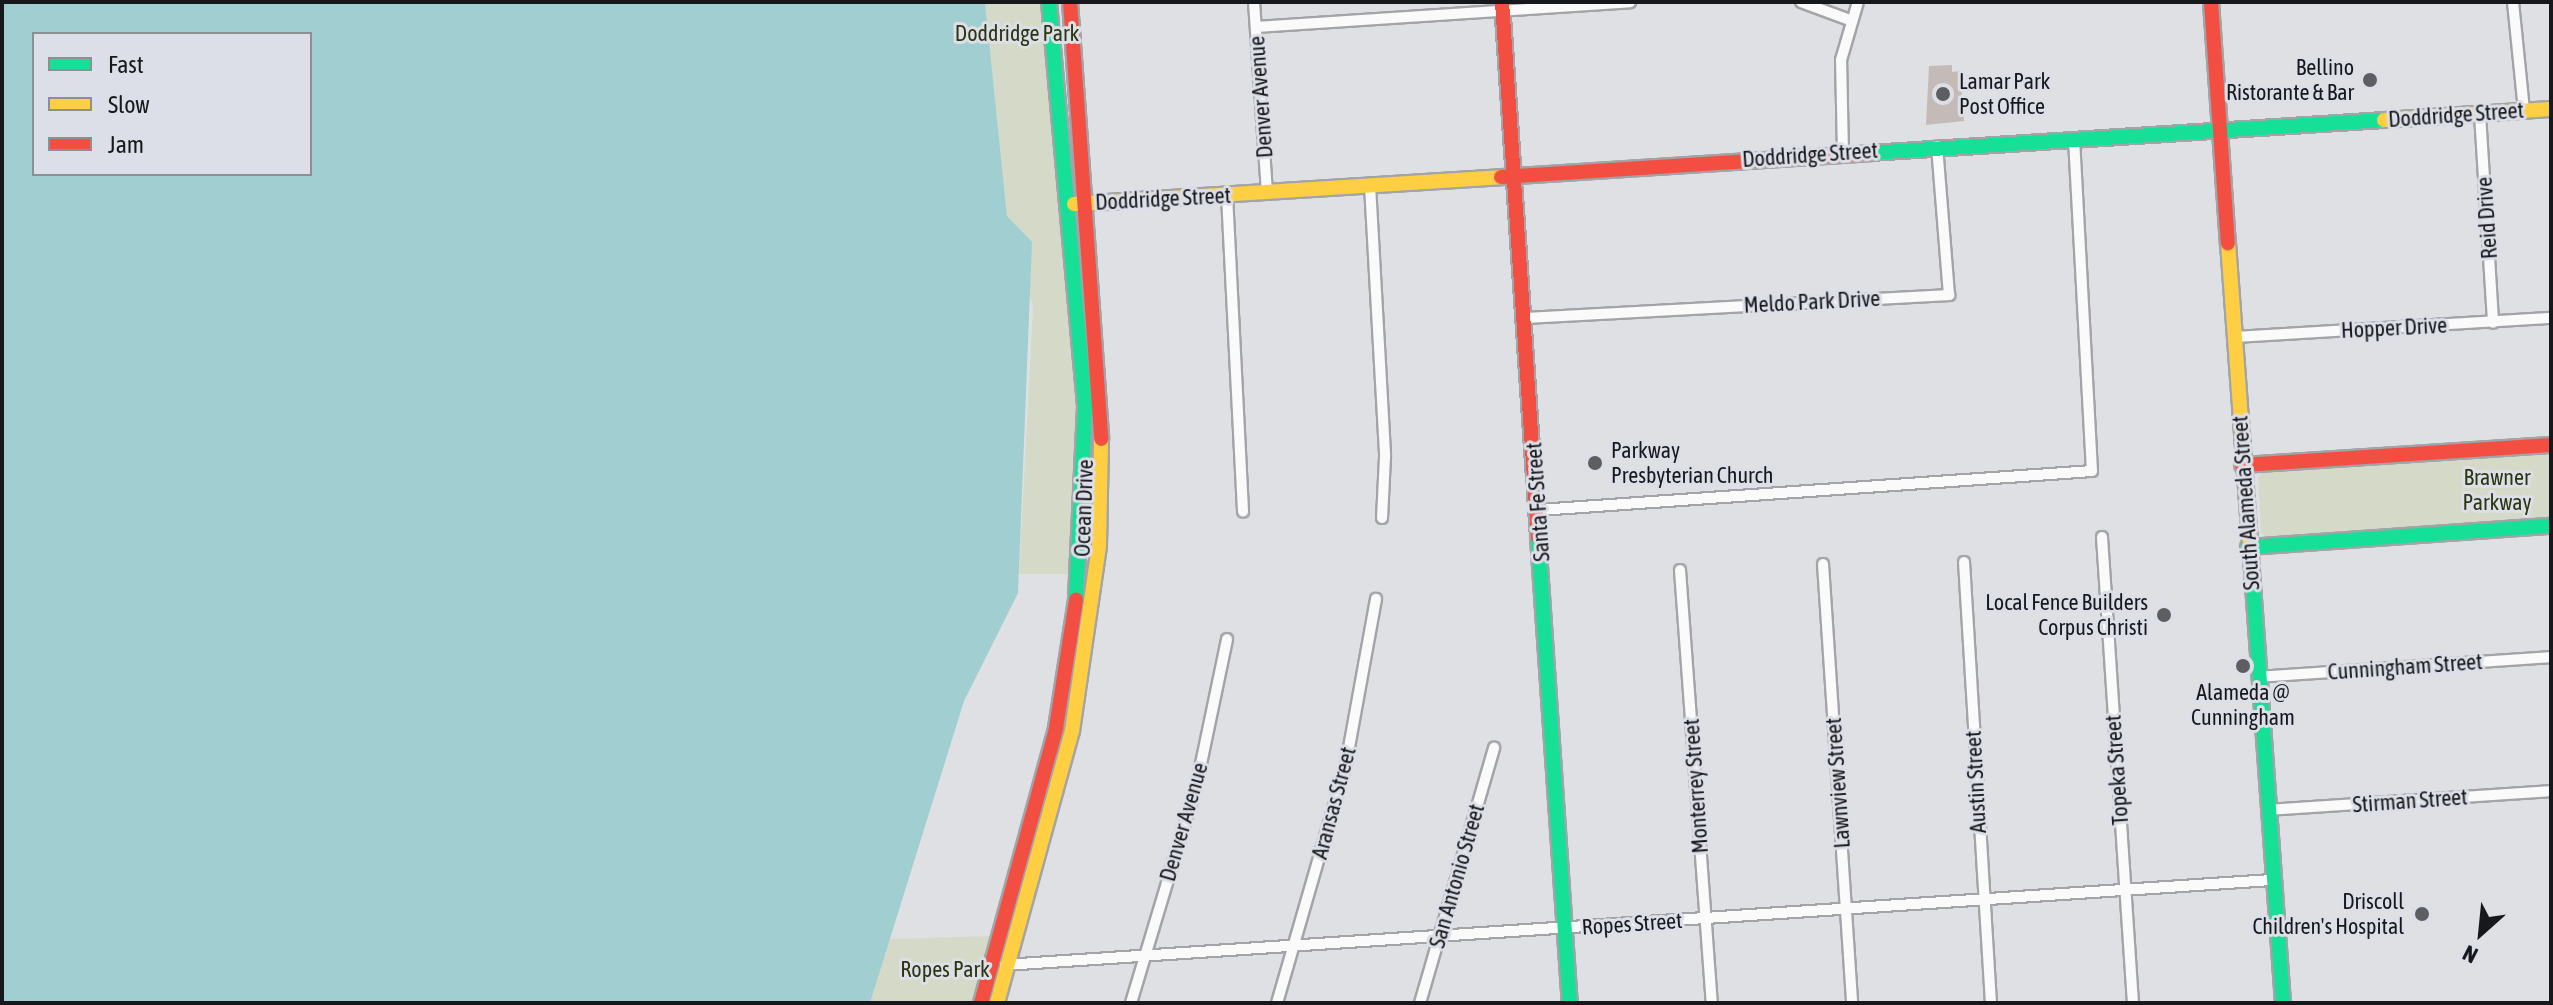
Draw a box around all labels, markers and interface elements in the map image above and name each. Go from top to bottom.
park label: Doddridge Park [955,21,1079,47]
legend [32,32,312,176]
street label: Denver Avenue [1244,35,1278,159]
text: Fast [108,51,144,78]
place label: Bellino Ristorante & Bar [2226,54,2354,106]
place label: Lamar Park Post Office [1959,68,2050,120]
marker: Bellino Ristorante & Bar [2361,71,2379,89]
marker: Lamar Park Post Office [1934,85,1952,103]
text: Slow [108,91,150,118]
street label: Doddridge Street [2387,97,2525,133]
text: Jam [108,131,144,158]
street label: Doddridge Street [1741,137,1879,173]
street label: Reid Drive [2471,176,2503,260]
street label: Doddridge Street [1095,182,1231,216]
street label: Meldo Park Drive [1743,285,1881,319]
street label: Hopper Drive [2340,312,2448,344]
street label: South Alameda Street [2227,415,2265,591]
place label: Parkway Presbyterian Church [1611,437,1773,488]
street label: Santa Fe Street [1521,442,1555,562]
marker: Parkway Presbyterian Church [1586,454,1604,472]
street label: Ocean Drive [1069,459,1099,557]
park label: Brawner Parkway [2463,464,2531,516]
place label: Local Fence Builders Corpus Christi [1985,589,2148,640]
marker: Local Fence Builders Corpus Christi [2155,606,2173,624]
street label: Cunningham Street [2327,648,2483,686]
marker: Alameda @ Cunningham [2234,657,2252,675]
place label: Alameda @ Cunningham [2191,679,2295,730]
street label: Topeka Street [2100,714,2134,826]
street label: Lawnview Street [1820,717,1856,849]
street label: Monterrey Street [1678,718,1714,854]
street label: Austin Street [1960,730,1992,834]
street label: Aransas Street [1306,744,1362,862]
street label: Denver Avenue [1154,760,1214,884]
street label: Stirman Street [2352,784,2468,818]
street label: San Antonio Street [1424,801,1490,951]
place label: Driscoll Children's Hospital [2252,888,2404,940]
north arrow [2441,893,2521,973]
marker: Driscoll Children's Hospital [2411,903,2433,925]
street label: Ropes Street [1581,907,1683,941]
text: N [2458,940,2482,969]
park label: Ropes Park [900,957,990,983]

